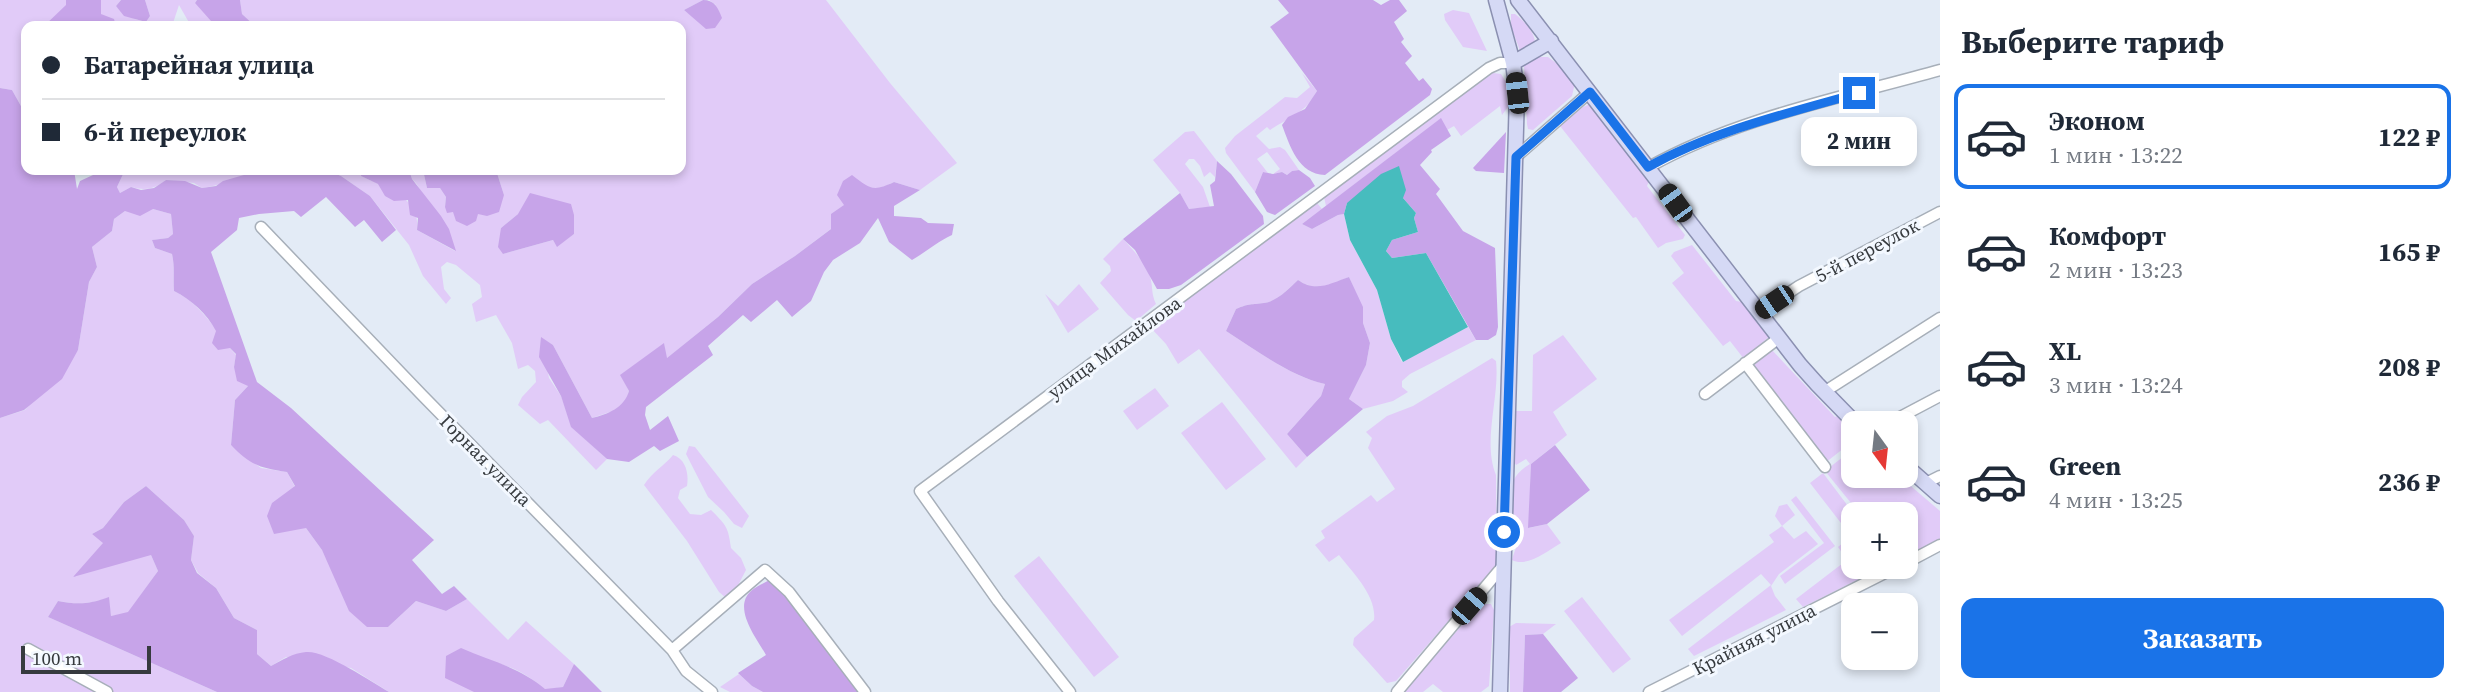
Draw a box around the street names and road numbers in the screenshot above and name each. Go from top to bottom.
street label: 5-й переулок [1810,211,1924,288]
street label: улица Михайлова [1042,289,1186,404]
street label: Горная улица [434,408,538,512]
street label: Крайняя улица [1688,597,1820,681]

